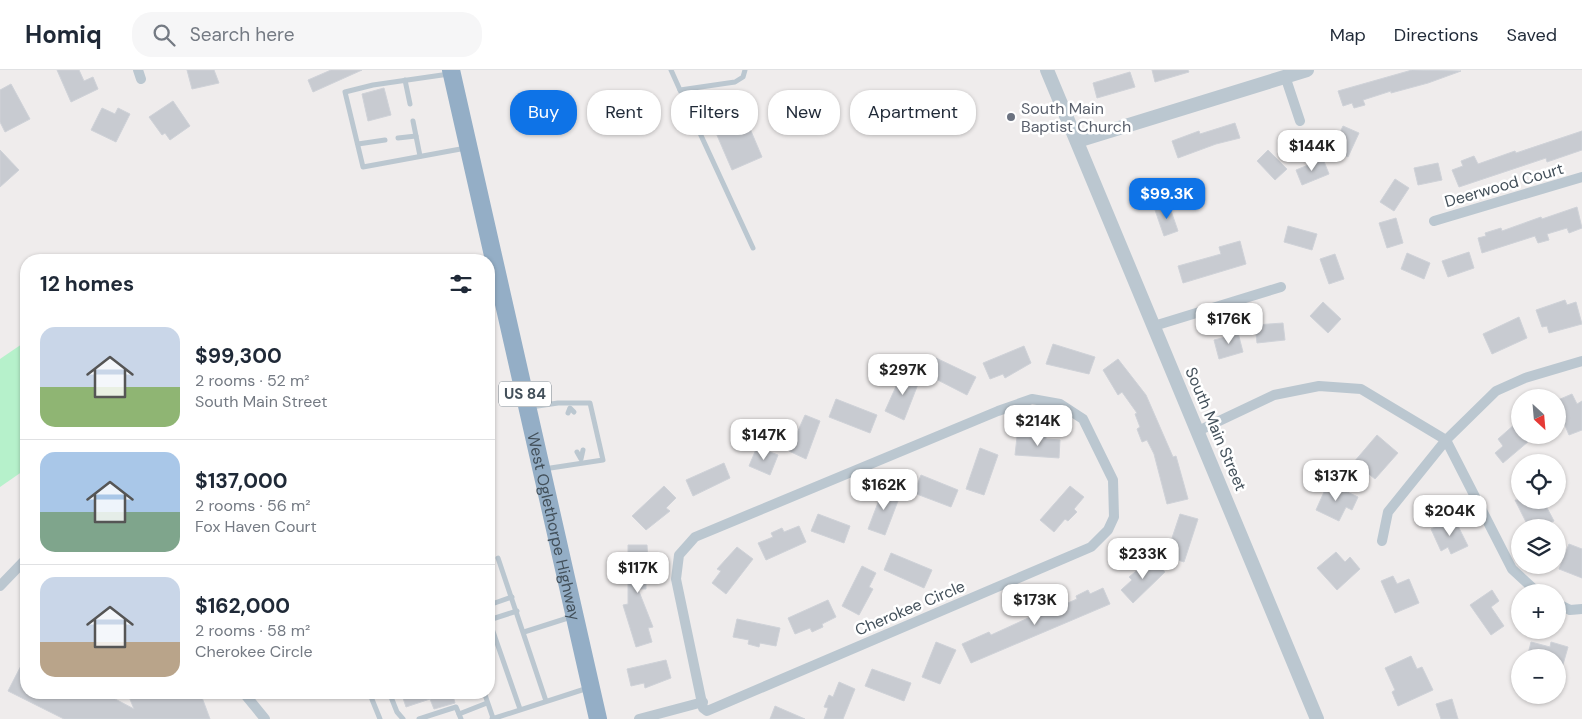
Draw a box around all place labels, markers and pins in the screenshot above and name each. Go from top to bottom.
place label: South Main Baptist Church [1021,98,1131,137]
marker: South Main Baptist Church [1005,111,1017,123]
pin: $144K [1277,129,1347,172]
pin: $99.3K [1126,178,1208,220]
pin: $176K [1194,302,1264,345]
pin: $297K [868,354,938,396]
pin: $214K [1003,404,1073,447]
pin: $147K [729,418,799,461]
pin: $137K [1301,460,1371,502]
pin: $162K [849,468,919,511]
pin: $204K [1415,494,1485,537]
pin: $233K [1108,538,1178,580]
pin: $117K [603,552,673,594]
pin: $173K [1000,584,1070,626]

